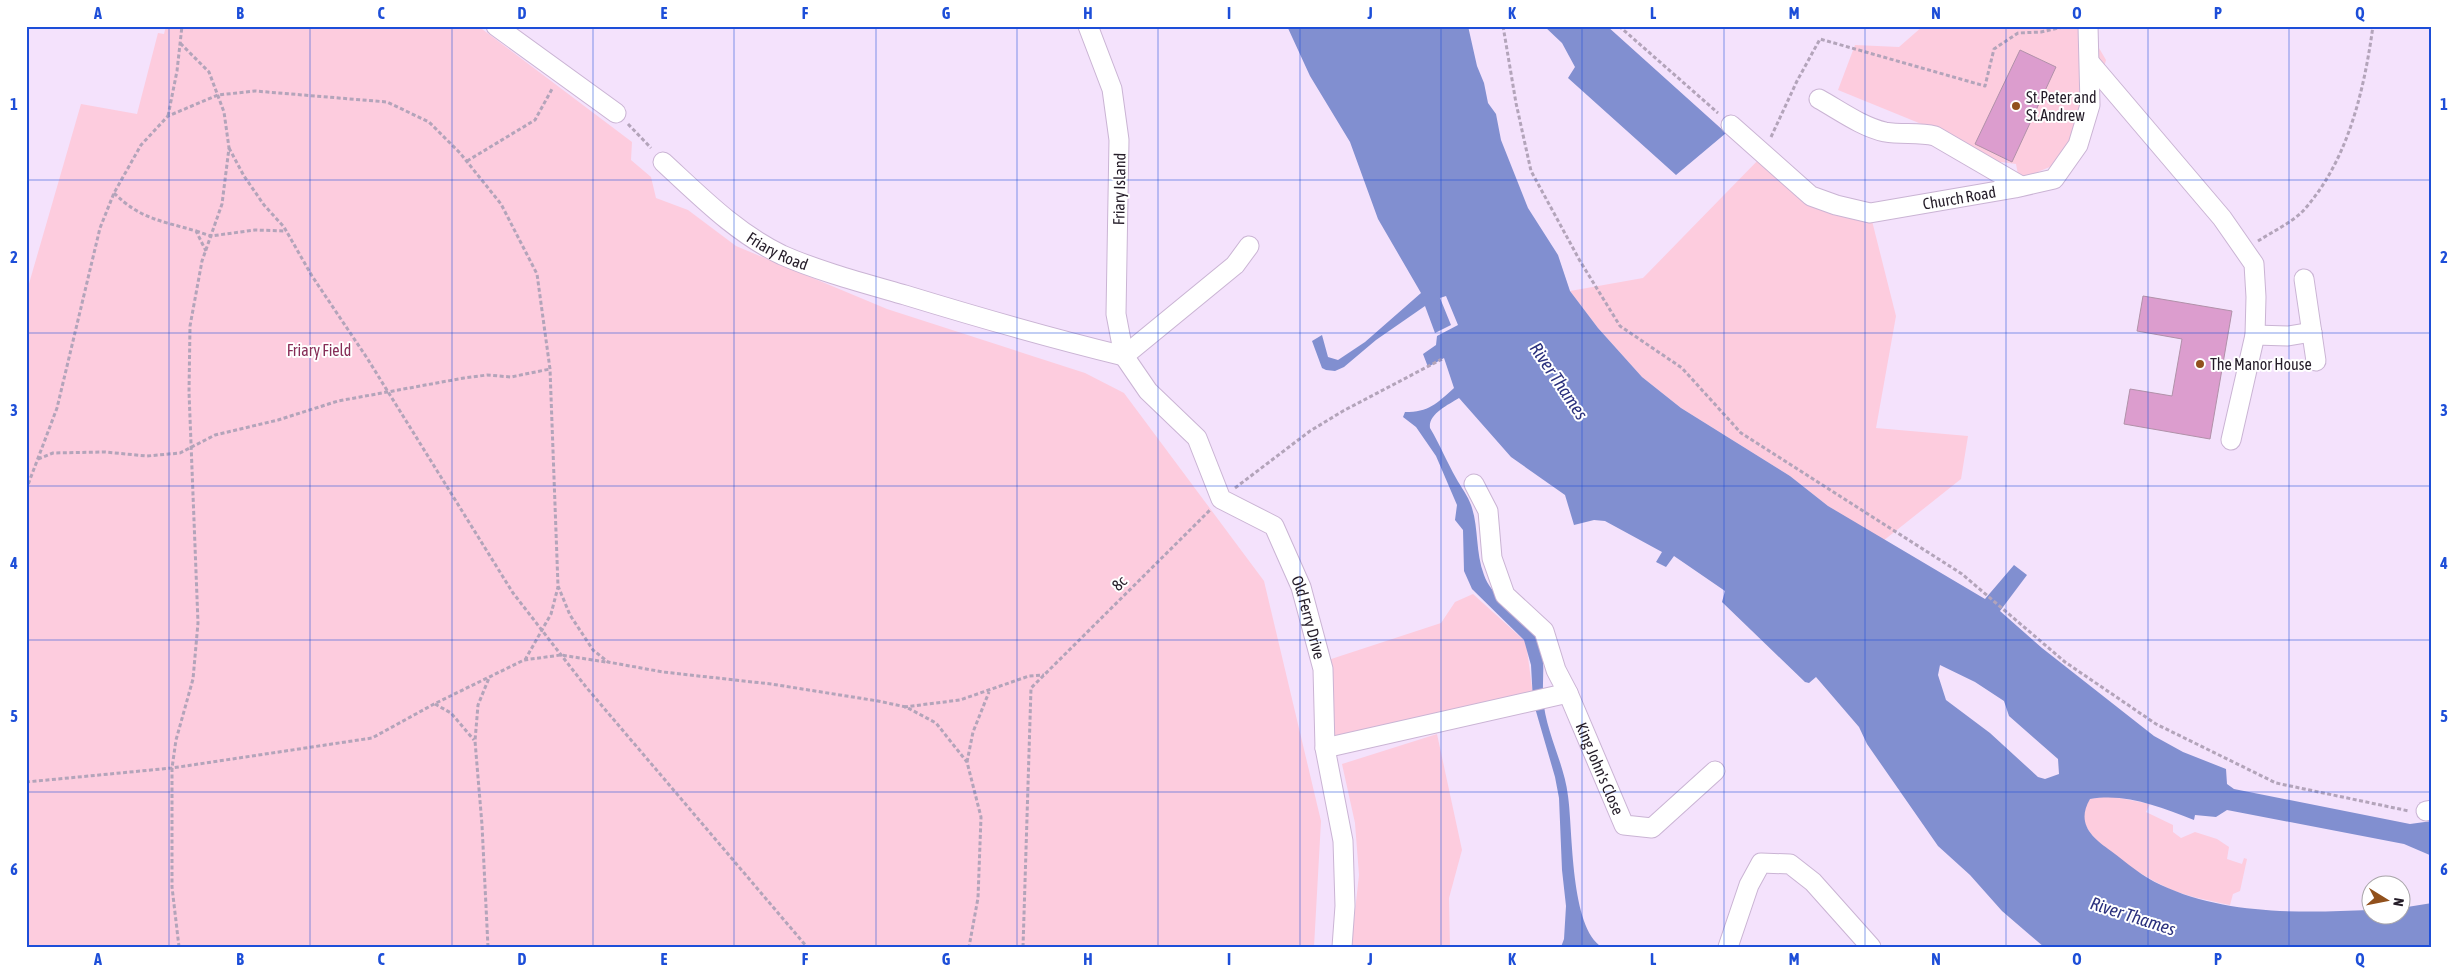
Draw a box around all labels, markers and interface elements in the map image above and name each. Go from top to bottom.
text: A [93,4,102,22]
text: B [236,4,244,22]
text: C [377,4,385,22]
text: D [518,4,527,22]
text: E [661,4,668,22]
text: F [802,4,809,22]
text: G [942,4,951,22]
text: H [1083,4,1093,22]
text: I [1227,4,1231,22]
text: J [1366,4,1373,22]
text: K [1508,4,1516,22]
text: L [1650,4,1657,22]
text: M [1789,4,1799,22]
text: N [1931,4,1941,22]
text: O [2072,4,2082,22]
text: P [2214,4,2222,22]
text: Q [2355,4,2365,22]
place label: St.Peter and St.Andrew [2026,88,2097,124]
text: 1 [10,95,18,113]
text: 1 [2440,95,2448,113]
marker: St.Peter and St.Andrew [2010,100,2022,112]
street label: Friary Island [1109,153,1130,225]
street label: Church Road [1921,182,1997,213]
street label: Friary Road [744,228,811,274]
text: 2 [10,248,18,266]
text: 2 [2440,248,2448,266]
water label: River Thames [1526,338,1592,424]
park label: Friary Field [287,341,351,360]
place label: The Manor House [2210,355,2312,373]
marker: The Manor House [2194,358,2206,370]
text: 3 [10,401,18,419]
text: 3 [2440,401,2448,419]
text: 4 [9,554,18,572]
text: 4 [2439,554,2448,572]
street label: 8c [1108,572,1130,594]
street label: Old Ferry Drive [1288,573,1329,661]
text: 5 [10,707,18,725]
text: 5 [2440,707,2448,725]
street label: King John's Close [1573,720,1628,817]
text: 6 [10,860,18,878]
text: 6 [2440,860,2448,878]
north arrow [2360,876,2410,926]
water label: River Thames [2088,892,2178,940]
text: N [2390,897,2407,908]
text: A [93,950,102,968]
text: B [236,950,244,968]
text: C [377,950,385,968]
text: D [518,950,527,968]
text: E [661,950,668,968]
text: F [802,950,809,968]
text: G [942,950,951,968]
text: H [1083,950,1093,968]
text: I [1227,950,1231,968]
text: J [1366,950,1373,968]
text: K [1508,950,1516,968]
text: L [1650,950,1657,968]
text: M [1789,950,1799,968]
text: N [1931,950,1941,968]
text: O [2072,950,2082,968]
text: P [2214,950,2222,968]
text: Q [2355,950,2365,968]

